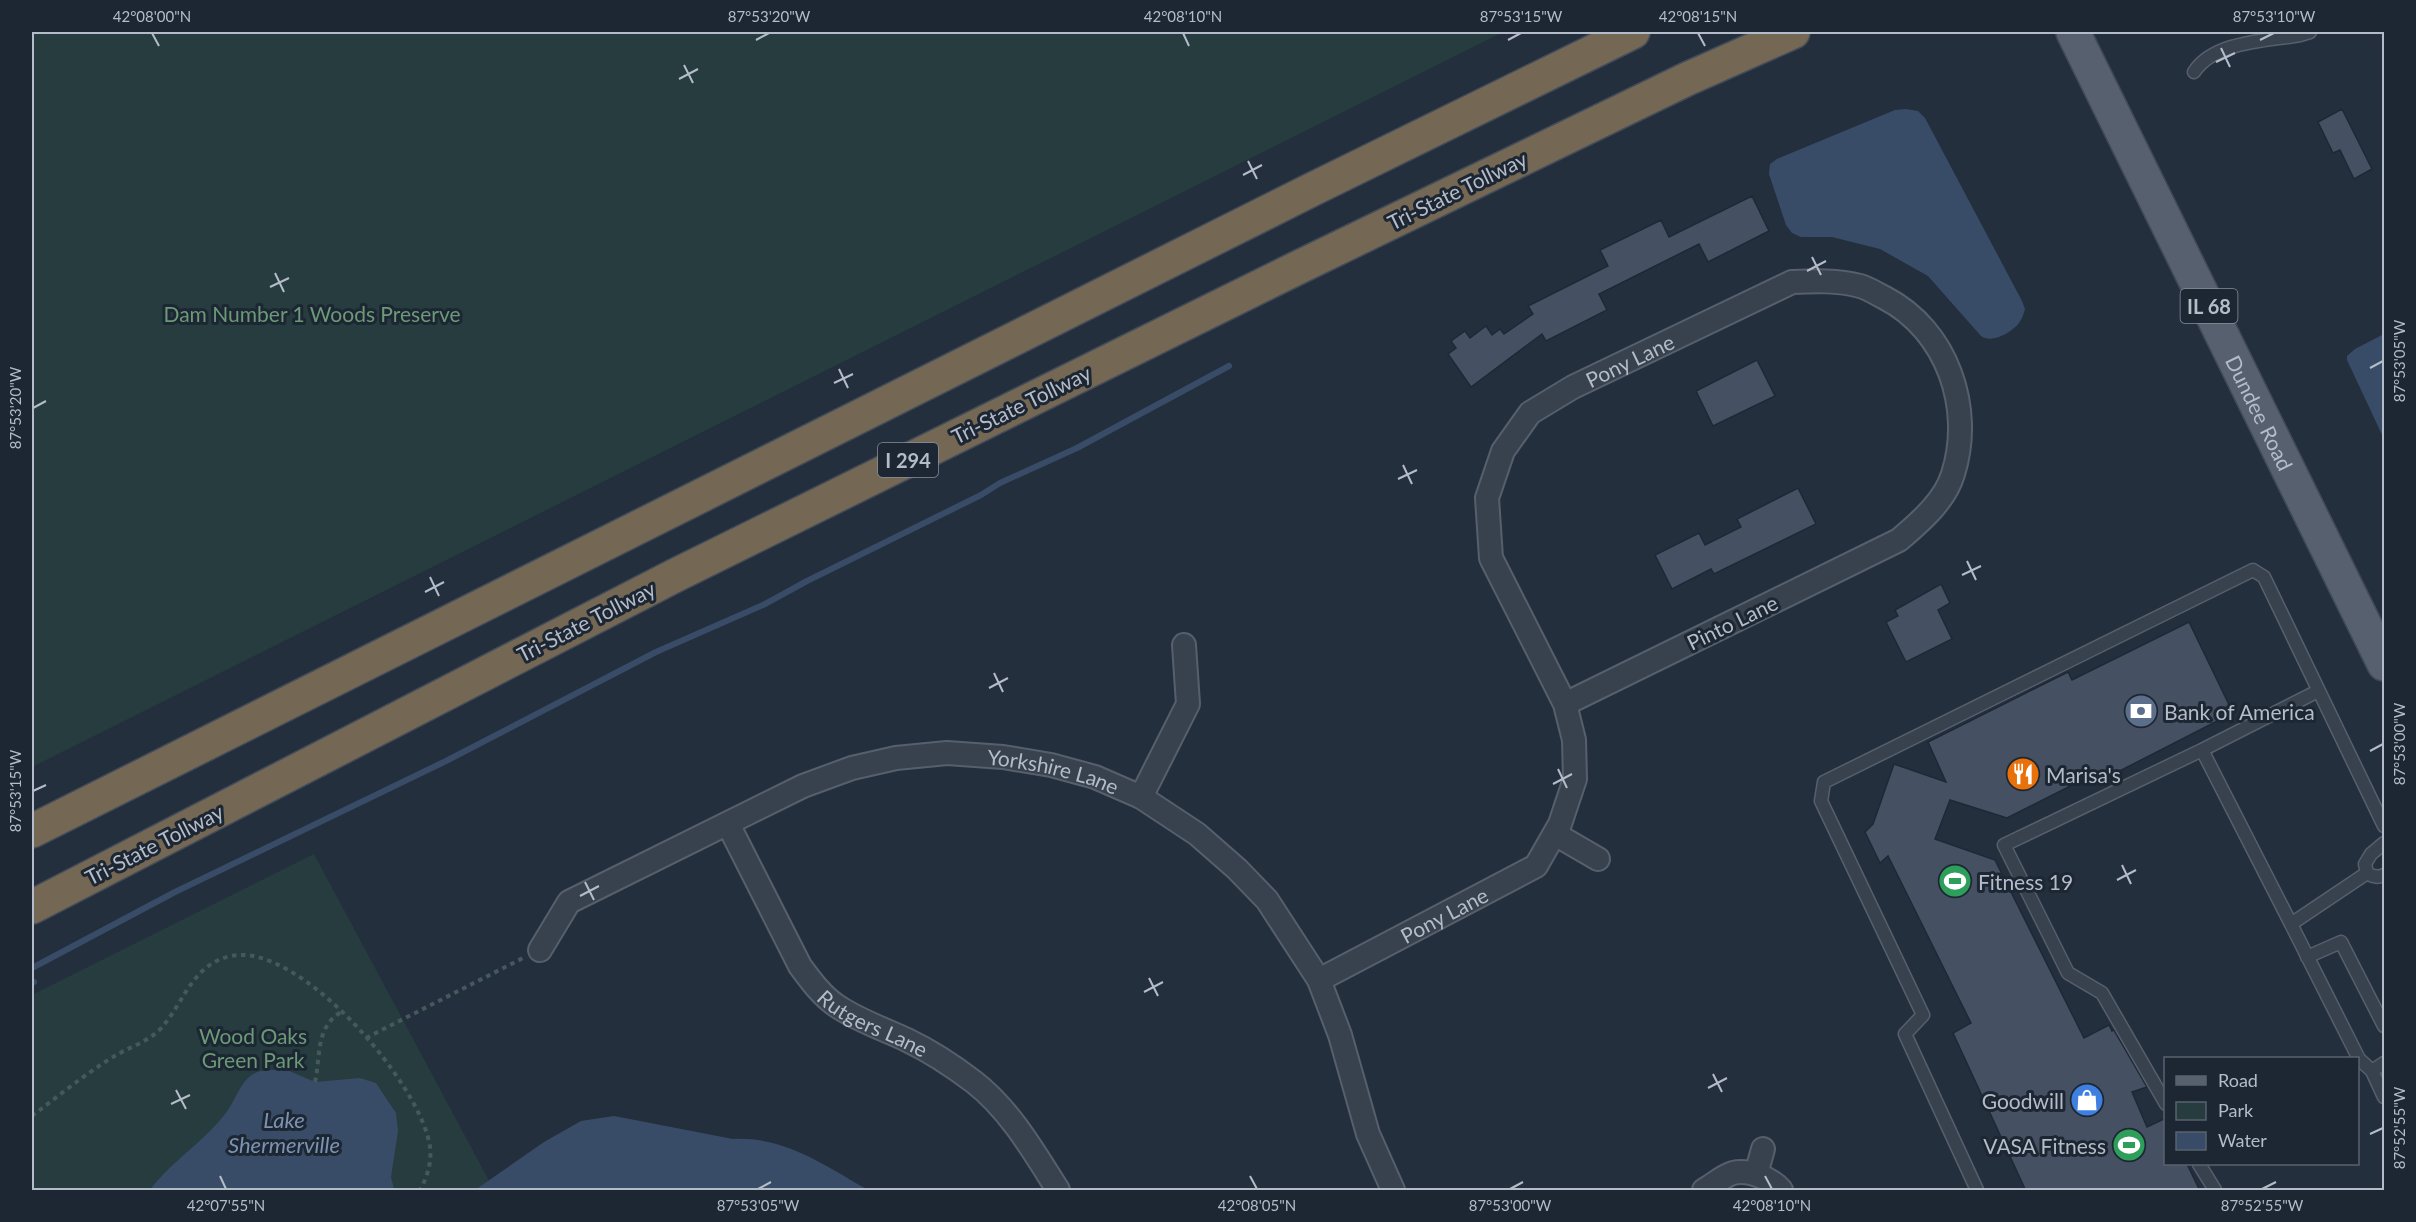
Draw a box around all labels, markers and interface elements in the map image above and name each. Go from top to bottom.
text: 42°08'00"N [113,7,191,25]
text: 87°53'20"W [728,7,811,25]
text: 42°08'10"N [1144,7,1222,25]
text: 87°53'15"W [1480,7,1563,25]
text: 42°08'15"N [1659,7,1737,25]
text: 87°53'10"W [2233,7,2316,25]
street label: Tri-State Tollway [1383,145,1531,234]
road number: IL 68 [2180,289,2238,323]
park label: Dam Number 1 Woods Preserve [163,301,461,326]
text: 87°53'05"W [2390,319,2408,402]
street label: Pony Lane [1581,328,1678,392]
street label: Dundee Road [2221,351,2299,474]
street label: Tri-State Tollway [947,359,1095,448]
text: 87°53'20"W [6,366,24,449]
road number: I 294 [878,443,938,477]
street label: Tri-State Tollway [513,575,659,667]
street label: Pinto Lane [1683,589,1781,655]
bank icon: Bank of America [2123,693,2159,729]
place label: Bank of America [2164,699,2315,724]
text: 87°53'00"W [2390,702,2408,785]
street label: Yorkshire Lane [987,743,1123,798]
text: 87°53'15"W [6,749,24,832]
restaurant icon: Marisa's [2005,756,2041,792]
place label: Marisa's [2046,762,2121,787]
street label: Tri-State Tollway [81,798,227,890]
sports icon: Fitness 19 [1937,863,1973,899]
place label: Fitness 19 [1978,869,2073,894]
street label: Pony Lane [1396,881,1492,948]
street label: Rutgers Lane [813,984,933,1061]
park label: Wood Oaks Green Park [199,1023,307,1072]
legend [2164,1057,2359,1165]
text: Road [2218,1069,2258,1091]
shop icon: Goodwill [2069,1082,2105,1118]
text: 87°52'55"W [2390,1086,2408,1169]
place label: Goodwill [1982,1088,2064,1113]
text: Park [2218,1099,2254,1121]
water label: Lake Shermerville [228,1106,340,1158]
sports icon: VASA Fitness [2111,1127,2147,1163]
text: Water [2218,1129,2267,1151]
place label: VASA Fitness [1983,1133,2106,1158]
text: 42°07'55"N [187,1196,265,1214]
text: 87°53'05"W [717,1196,800,1214]
text: 42°08'05"N [1218,1196,1296,1214]
text: 87°53'00"W [1469,1196,1552,1214]
text: 42°08'10"N [1733,1196,1811,1214]
text: 87°52'55"W [2221,1196,2304,1214]

